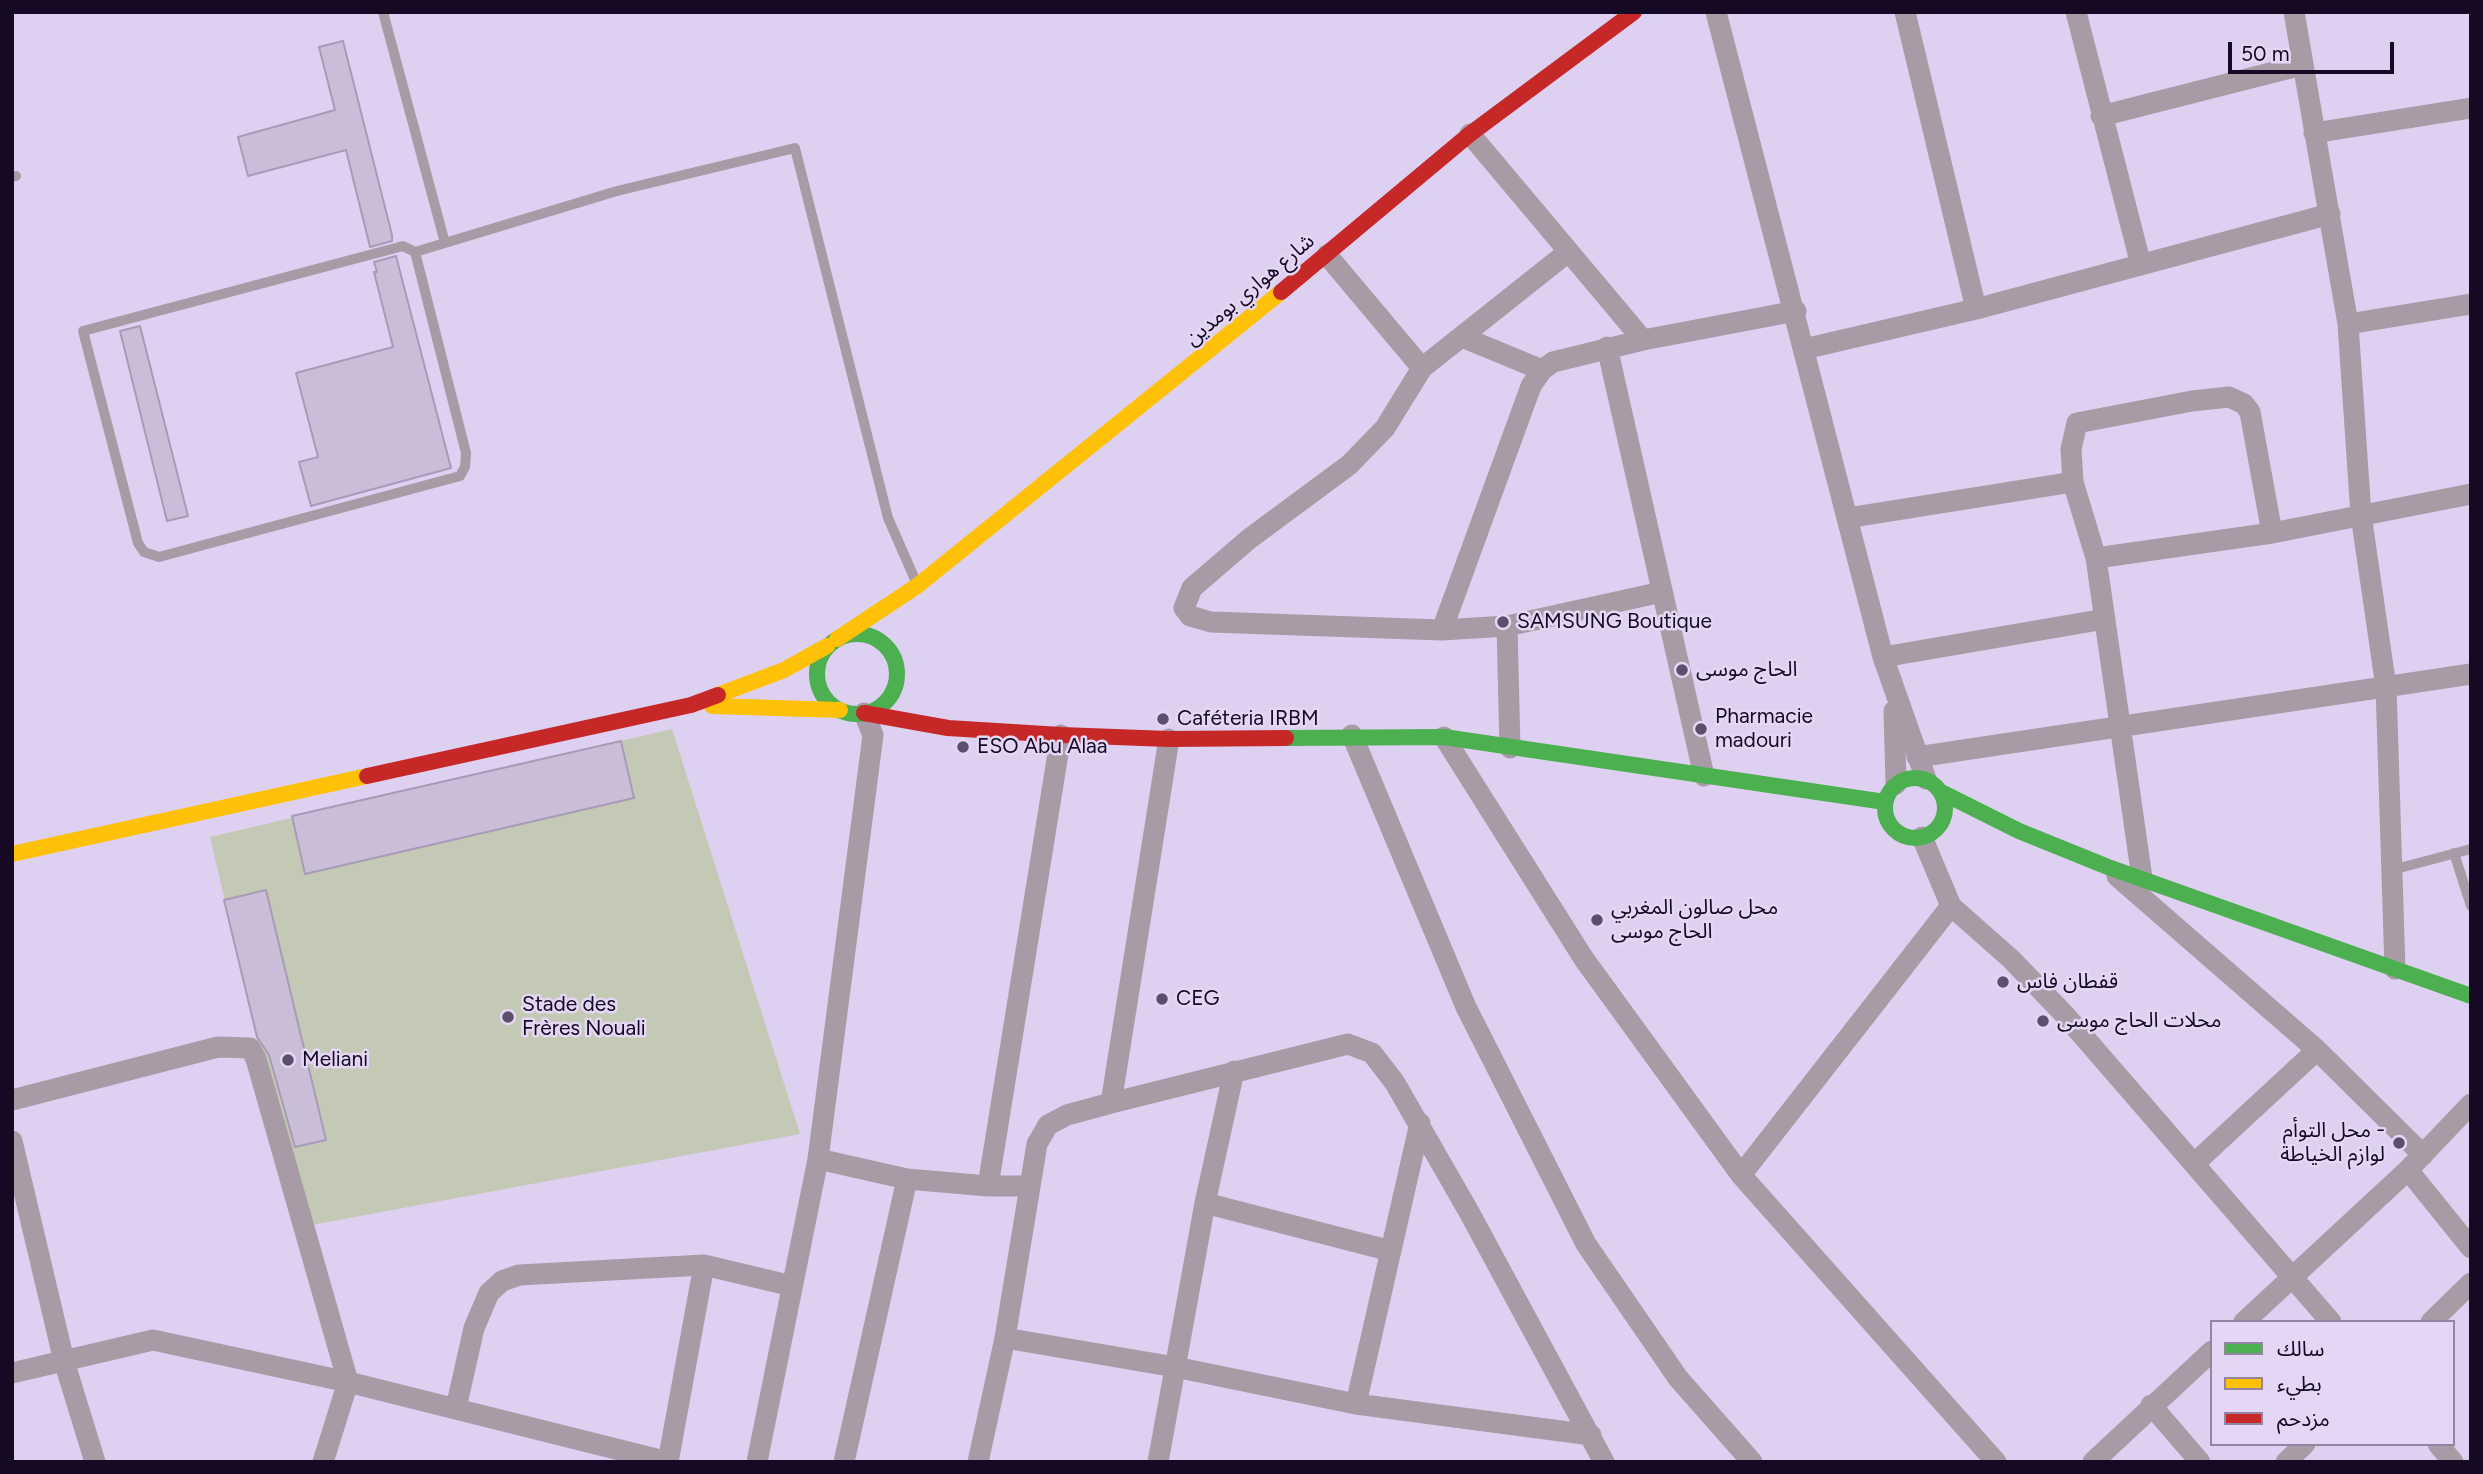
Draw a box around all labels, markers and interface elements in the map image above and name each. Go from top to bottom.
scale bar [2231,28,2397,72]
text: 50 m [2241,41,2290,66]
street label: شارع هواري بومدين [1180,229,1320,351]
place label: SAMSUNG Boutique [1517,609,1712,635]
marker: SAMSUNG Boutique [1495,614,1511,630]
place label: الحاج موسى [1696,657,1797,683]
marker: الحاج موسى [1674,662,1690,678]
place label: Pharmacie madouri [1715,704,1813,754]
place label: Caféteria IRBM [1177,706,1319,732]
marker: Caféteria IRBM [1155,711,1171,727]
marker: Pharmacie madouri [1693,721,1709,737]
place label: ESO Abu Alaa [977,734,1107,760]
marker: ESO Abu Alaa [955,739,971,755]
place label: محل صالون المغربي الحاج موسى [1611,895,1778,945]
marker: محل صالون المغربي الحاج موسى [1589,912,1605,928]
place label: قفطان فاس [2017,969,2118,995]
marker: قفطان فاس [1995,974,2011,990]
place label: CEG [1176,986,1220,1012]
marker: CEG [1154,991,1170,1007]
place label: Stade des Frères Nouali [522,992,646,1042]
place label: محلات الحاج موسى [2057,1008,2221,1034]
marker: Stade des Frères Nouali [500,1009,516,1025]
marker: محلات الحاج موسى [2035,1013,2051,1029]
place label: Meliani [302,1047,368,1073]
marker: Meliani [280,1052,296,1068]
place label: محل التوأم - لوازم الخياطة [2280,1118,2385,1168]
marker: محل التوأم - لوازم الخياطة [2391,1135,2407,1151]
legend [2210,1320,2455,1446]
text: سالك [2277,1336,2324,1361]
text: بطيء [2277,1371,2322,1396]
text: مزدحم [2277,1406,2330,1431]

